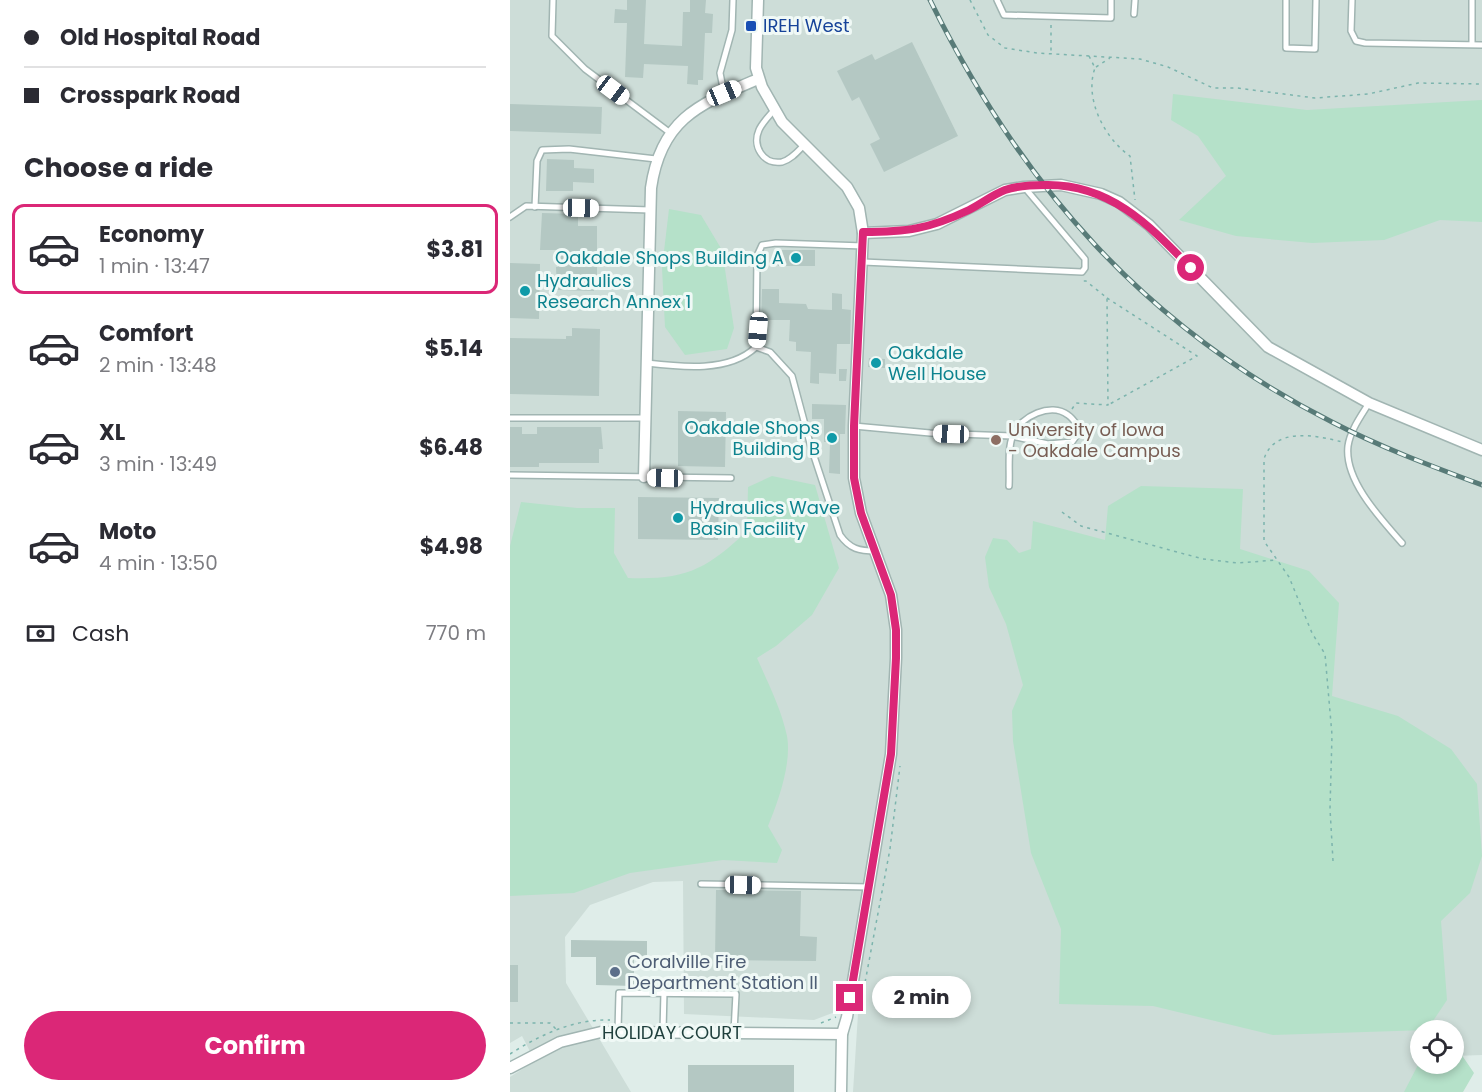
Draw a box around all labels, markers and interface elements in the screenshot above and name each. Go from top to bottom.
place label: IREH West [763,13,850,38]
marker: IREH West [744,19,758,33]
text: Old Hospital Road [60,22,260,53]
car [593,72,633,108]
car [704,78,744,108]
text: Crosspark Road [60,80,241,111]
text: Choose a ride [24,149,213,186]
car [563,199,599,217]
text: Economy [99,219,204,250]
icon: car [27,222,81,276]
text: $3.81 [426,234,483,265]
place label: Oakdale Shops Building A [555,245,784,270]
marker: Oakdale Shops Building A [789,251,803,265]
text: 1 min · 13:47 [99,252,210,280]
route start [1177,254,1204,281]
place label: Hydraulics Research Annex 1 [537,268,691,314]
marker: Hydraulics Research Annex 1 [518,284,532,298]
car [747,311,769,349]
text: Comfort [99,318,193,349]
icon: car [27,321,81,375]
text: $5.14 [425,333,483,364]
place label: Oakdale Well House [888,340,986,386]
text: 2 min · 13:48 [99,351,217,379]
marker: Oakdale Well House [869,356,883,370]
place label: Oakdale Shops Building B [685,415,820,461]
text: XL [99,417,125,448]
place label: University of Iowa - Oakdale Campus [1008,417,1181,463]
icon: car [27,420,81,474]
car [933,424,969,444]
marker: Oakdale Shops Building B [825,431,839,445]
text: $6.48 [419,432,483,463]
marker: University of Iowa - Oakdale Campus [989,433,1003,447]
text: 3 min · 13:49 [99,450,217,478]
car [647,469,683,487]
place label: Hydraulics Wave Basin Facility [690,495,840,541]
marker: Hydraulics Wave Basin Facility [671,511,685,525]
text: Moto [99,516,156,547]
icon: car [27,519,81,573]
text: $4.98 [420,531,483,562]
text: 4 min · 13:50 [99,549,218,577]
icon: cash [24,617,57,650]
text: Cash [72,618,129,649]
text: 770 m [426,619,486,647]
car [725,876,761,894]
place label: Coralville Fire Department Station II [627,949,818,995]
marker: Coralville Fire Department Station II [608,965,622,979]
callout: 2 min [871,977,970,1019]
text: 2 min [893,983,950,1011]
route end [836,984,863,1011]
button: Confirm [24,1011,486,1080]
street label: HOLIDAY COURT [602,1020,742,1045]
map controls [1410,1020,1464,1074]
button: locate [1410,1020,1464,1074]

